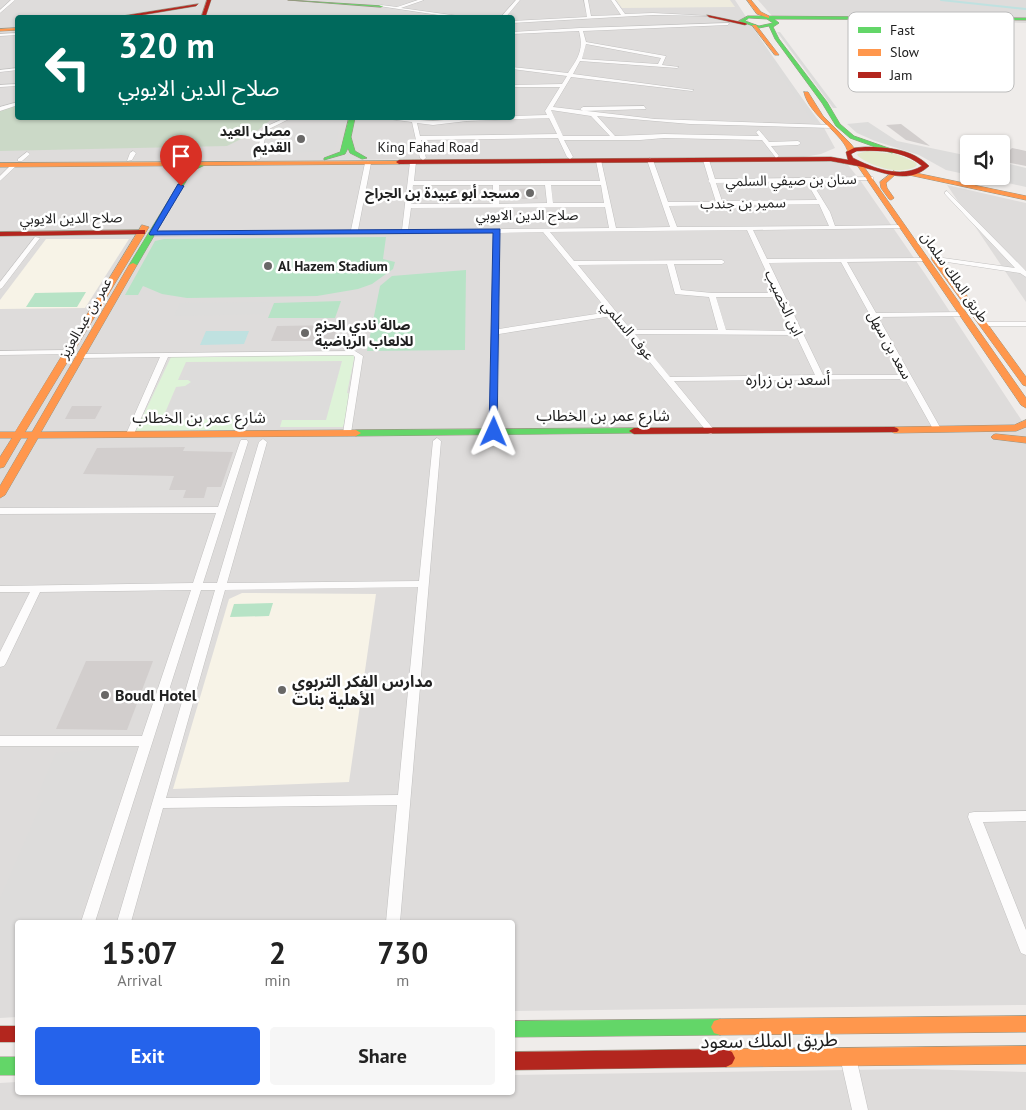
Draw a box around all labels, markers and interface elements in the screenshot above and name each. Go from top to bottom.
legend [848,12,1014,92]
text: Fast [890,21,915,39]
text: 320 m [118,22,215,68]
icon: left [35,35,100,100]
text: Slow [890,43,920,61]
text: Jam [889,66,912,84]
text: صلاح الدين الايوبي [118,74,279,102]
place label: مصلى العيد القديم [220,122,291,158]
marker: مصلى العيد القديم [295,133,307,145]
pin [160,135,202,186]
map controls [960,135,1010,185]
button: sound [960,135,1010,185]
street label: King Fahad Road [378,138,478,156]
icon: arrive [167,142,195,170]
street label: سنان بن صيفي السلمي [725,170,857,192]
place label: مسجد أبو عبيدة بن الجراح [365,184,520,204]
marker: مسجد أبو عبيدة بن الجراح [524,187,536,199]
street label: سمير بن جندب [700,193,786,213]
street label: صلاح الدين الايوبي [476,206,579,226]
street label: صلاح الدين الايوبي [20,208,123,230]
street label: طريق الملك سلمان [916,228,993,326]
place label: Al Hazem Stadium [278,257,388,275]
marker: Al Hazem Stadium [262,260,274,272]
street label: ابن الخصيب [761,267,807,339]
street label: عمر بن عبدالعزيز [54,274,115,363]
street label: عوف السلمي [596,296,658,365]
street label: سعد بن سهل [864,308,916,382]
place label: صالة نادي الحزم للالعاب الرياضية [315,316,413,350]
marker: صالة نادي الحزم للالعاب الرياضية [299,327,311,339]
street label: أسعد بن زراره [746,369,830,389]
position arrow [467,405,519,457]
street label: شارع عمر بن الخطاب [536,405,670,428]
street label: شارع عمر بن الخطاب [132,407,266,430]
place label: مدارس الفكر التربوي الأهلية بنات [292,671,433,709]
marker: مدارس الفكر التربوي الأهلية بنات [276,684,288,696]
place label: Boudl Hotel [115,685,197,705]
marker: Boudl Hotel [99,689,111,701]
text: 15:07 [102,933,178,972]
text: 2 [269,933,286,972]
text: 730 [377,933,428,972]
text: Arrival [117,970,162,990]
text: min [265,970,291,990]
text: m [396,970,409,990]
button: Exit [35,1027,260,1085]
button: Share [270,1027,495,1085]
street label: طريق الملك سعود [700,1027,838,1053]

